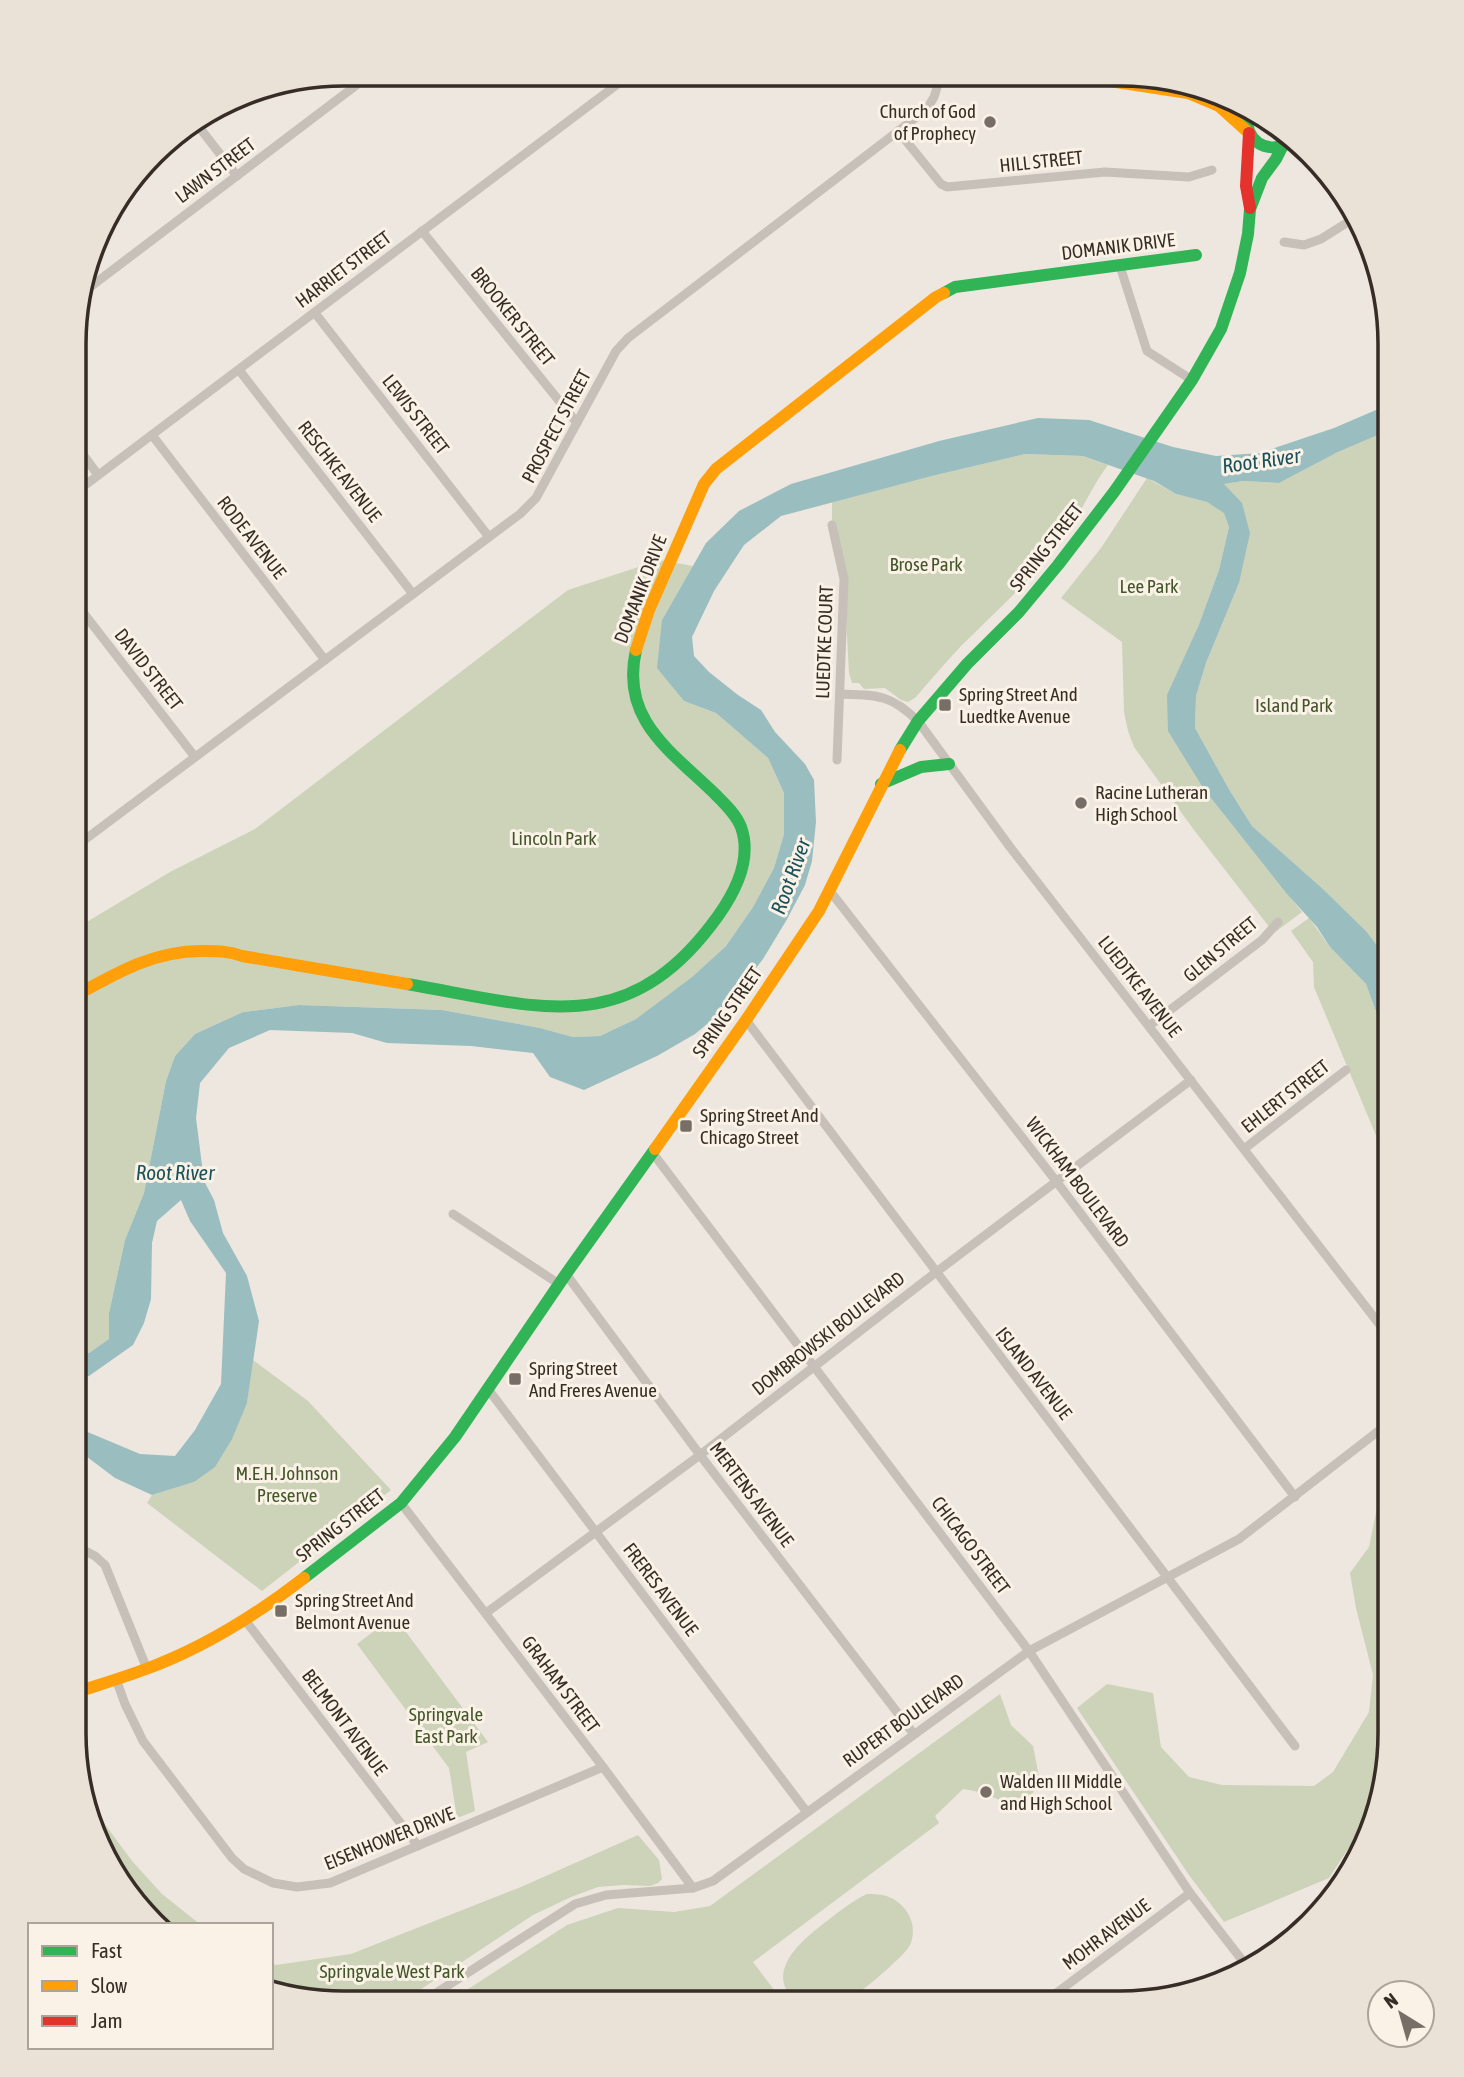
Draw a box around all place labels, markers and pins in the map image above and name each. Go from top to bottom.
place label: Church of God of Prophecy [880,100,976,144]
marker: Church of God of Prophecy [982,114,998,130]
place label: Spring Street And Luedtke Avenue [959,683,1078,727]
marker: Spring Street And Luedtke Avenue [937,697,953,713]
place label: Racine Lutheran High School [1095,781,1208,825]
marker: Racine Lutheran High School [1073,795,1089,811]
place label: Spring Street And Chicago Street [700,1104,819,1148]
marker: Spring Street And Chicago Street [678,1118,694,1134]
place label: Spring Street And Freres Avenue [529,1357,657,1401]
marker: Spring Street And Freres Avenue [507,1371,523,1387]
place label: Spring Street And Belmont Avenue [295,1589,414,1633]
marker: Spring Street And Belmont Avenue [273,1603,289,1619]
place label: Walden III Middle and High School [1000,1770,1122,1814]
marker: Walden III Middle and High School [978,1784,994,1800]

